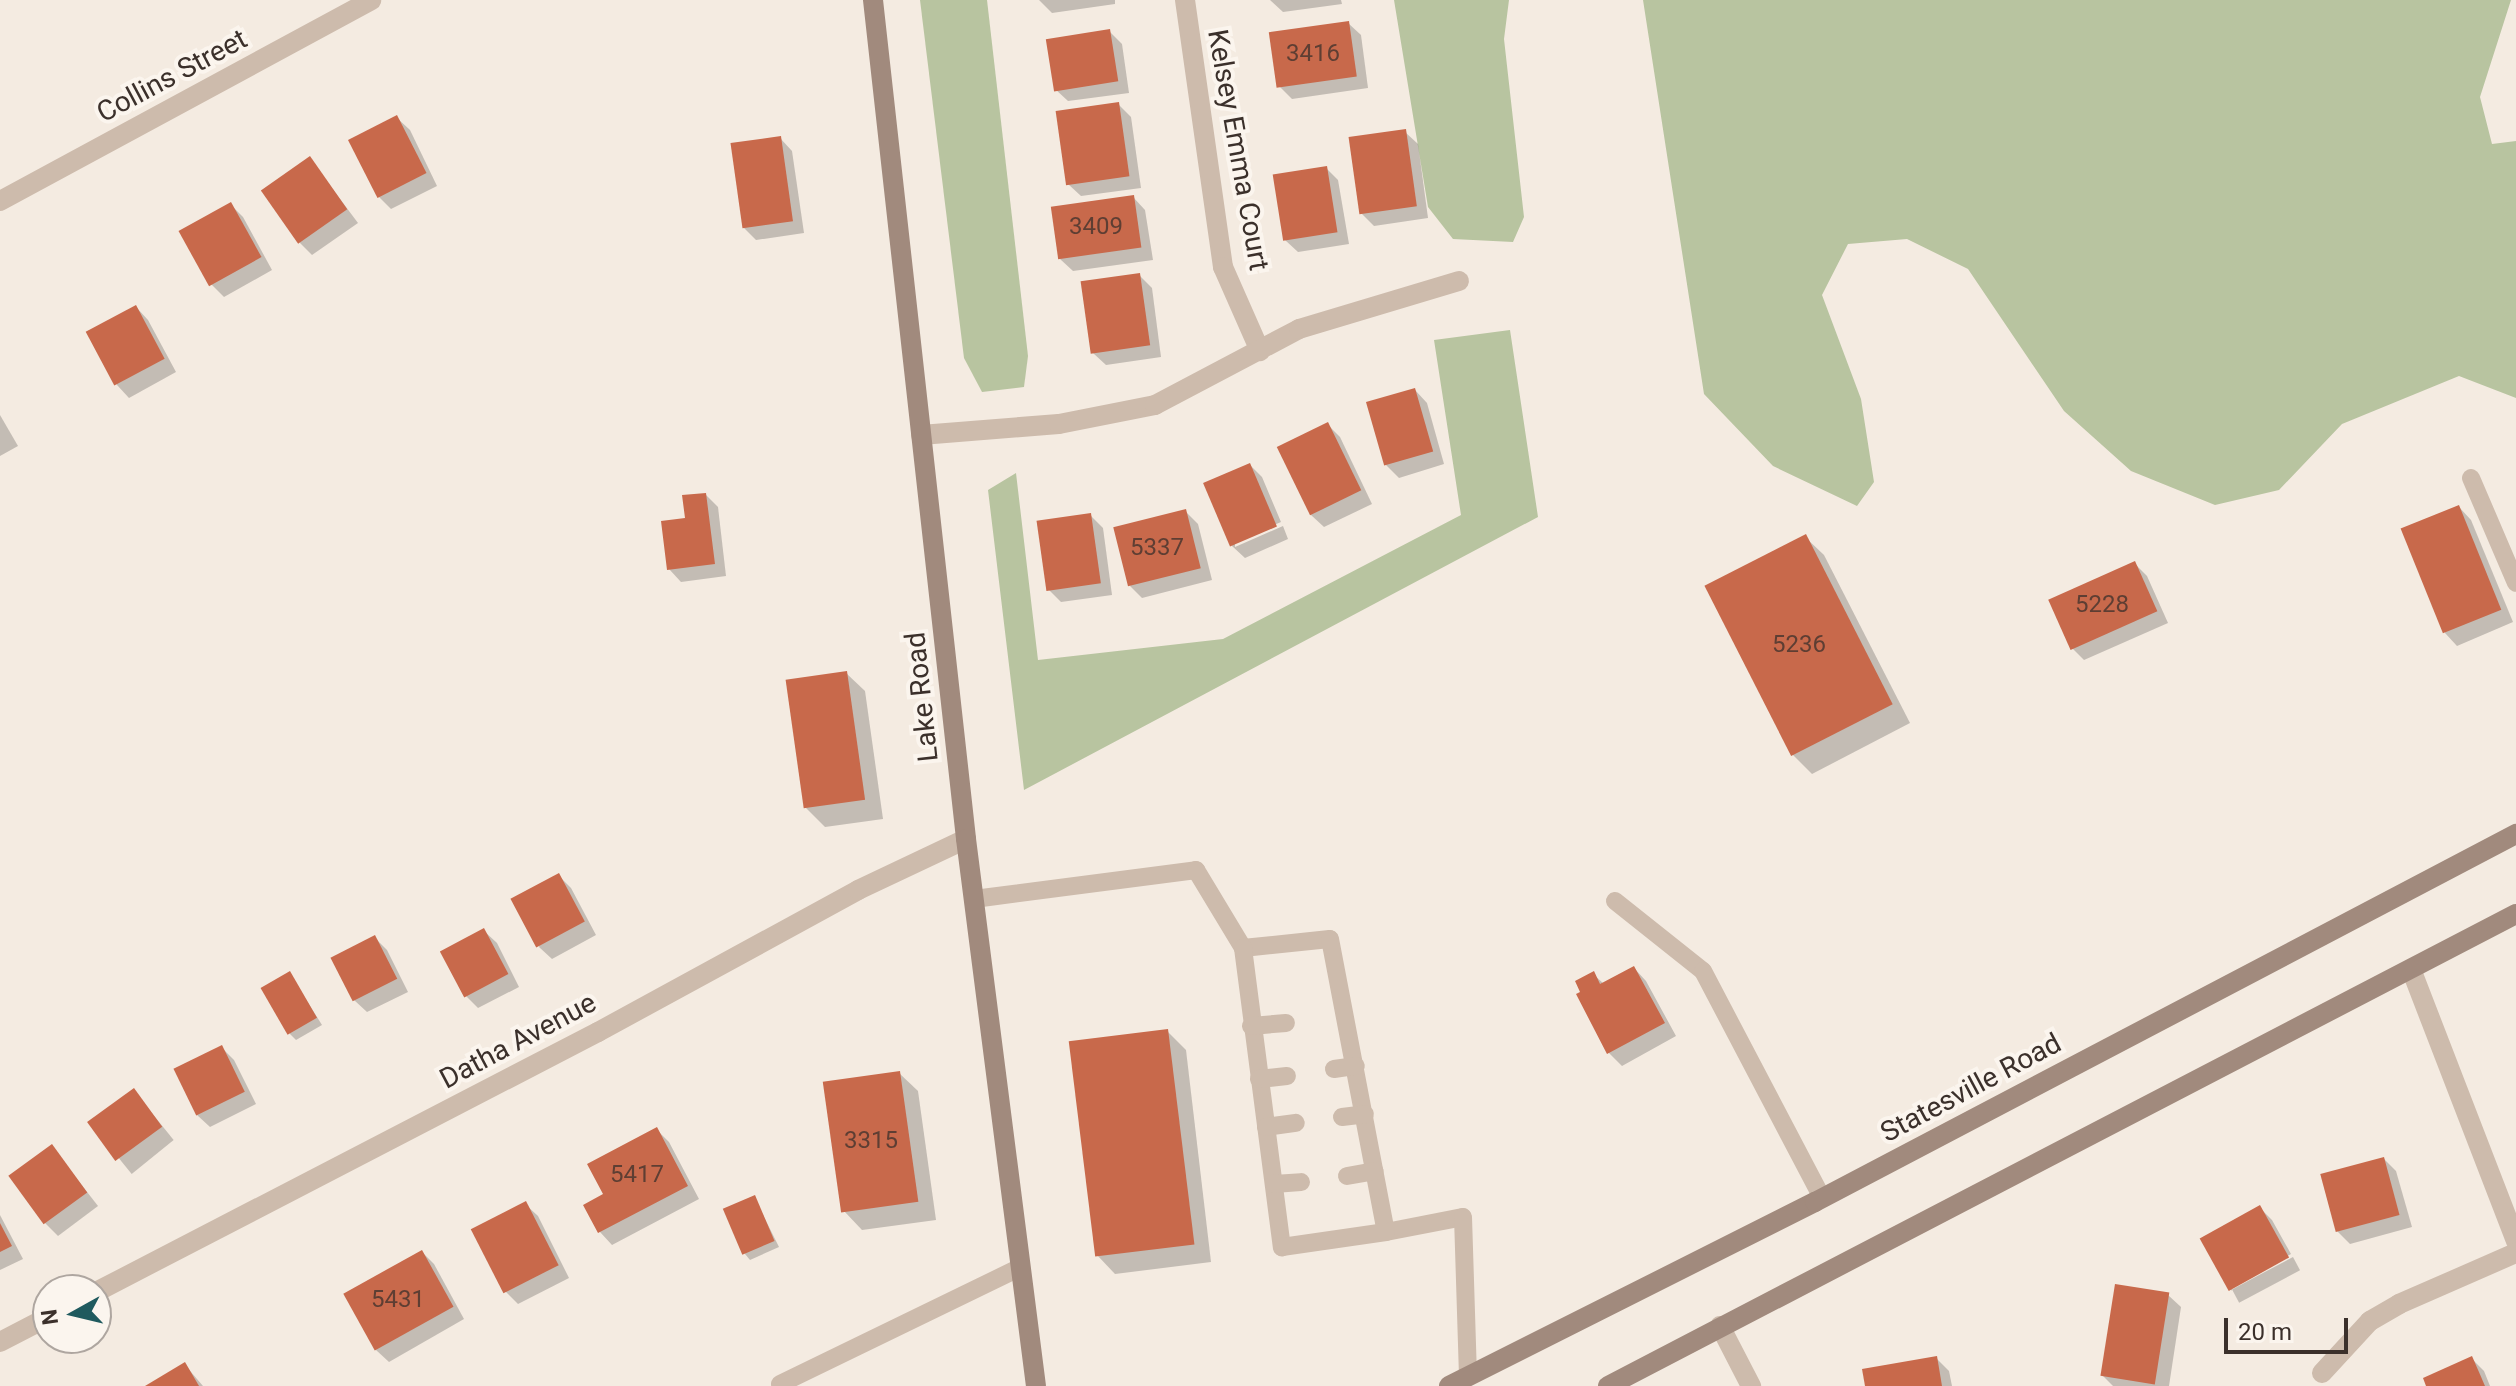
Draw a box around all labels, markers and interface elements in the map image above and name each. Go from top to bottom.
street label: Collins Street [91,22,253,130]
street label: Kelsey Emma Court [1200,27,1276,273]
house number: 3416 [1286,40,1340,68]
house number: 3409 [1069,213,1123,241]
house number: 5337 [1130,534,1184,562]
house number: 5228 [2075,591,2129,619]
street label: Lake Road [898,630,946,764]
house number: 5236 [1772,631,1826,659]
street label: Datha Avenue [434,986,602,1096]
street label: Statesville Road [1875,1026,2067,1150]
house number: 3315 [844,1127,898,1155]
house number: 5417 [610,1161,664,1189]
north arrow [32,1274,112,1354]
house number: 5431 [371,1286,425,1314]
scale bar [2228,1302,2352,1352]
text: N [36,1308,63,1327]
text: 20 m [2238,1318,2292,1346]

